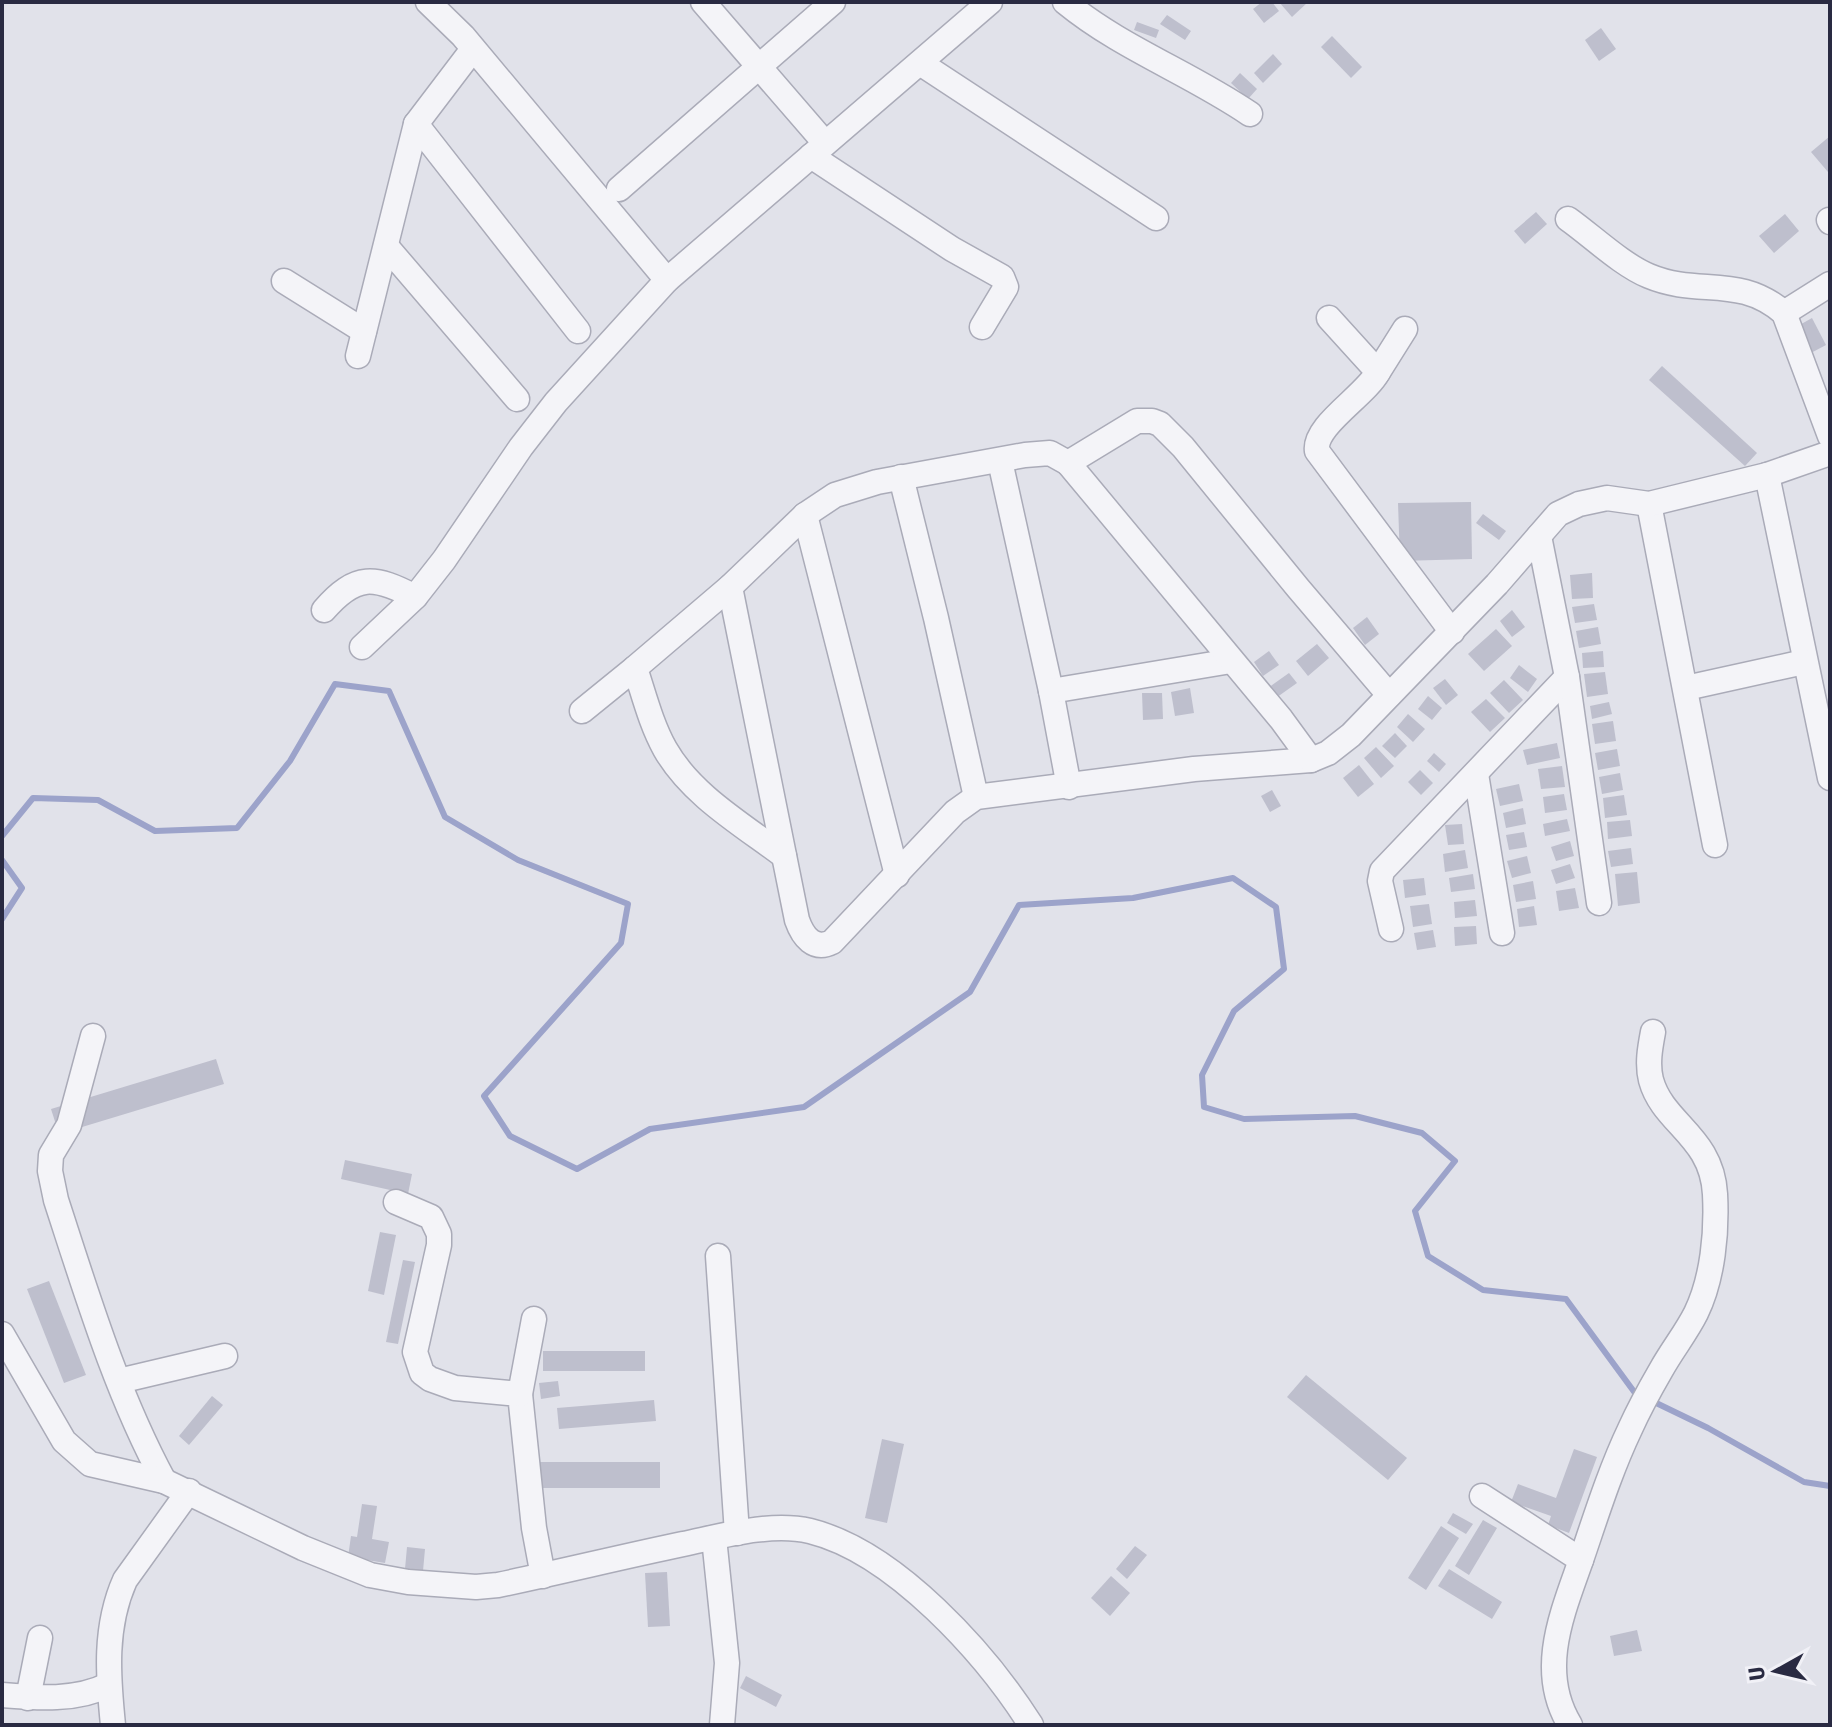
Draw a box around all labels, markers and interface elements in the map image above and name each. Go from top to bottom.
north arrow [1736,1631,1816,1711]
text: U [1742,1665,1771,1682]

